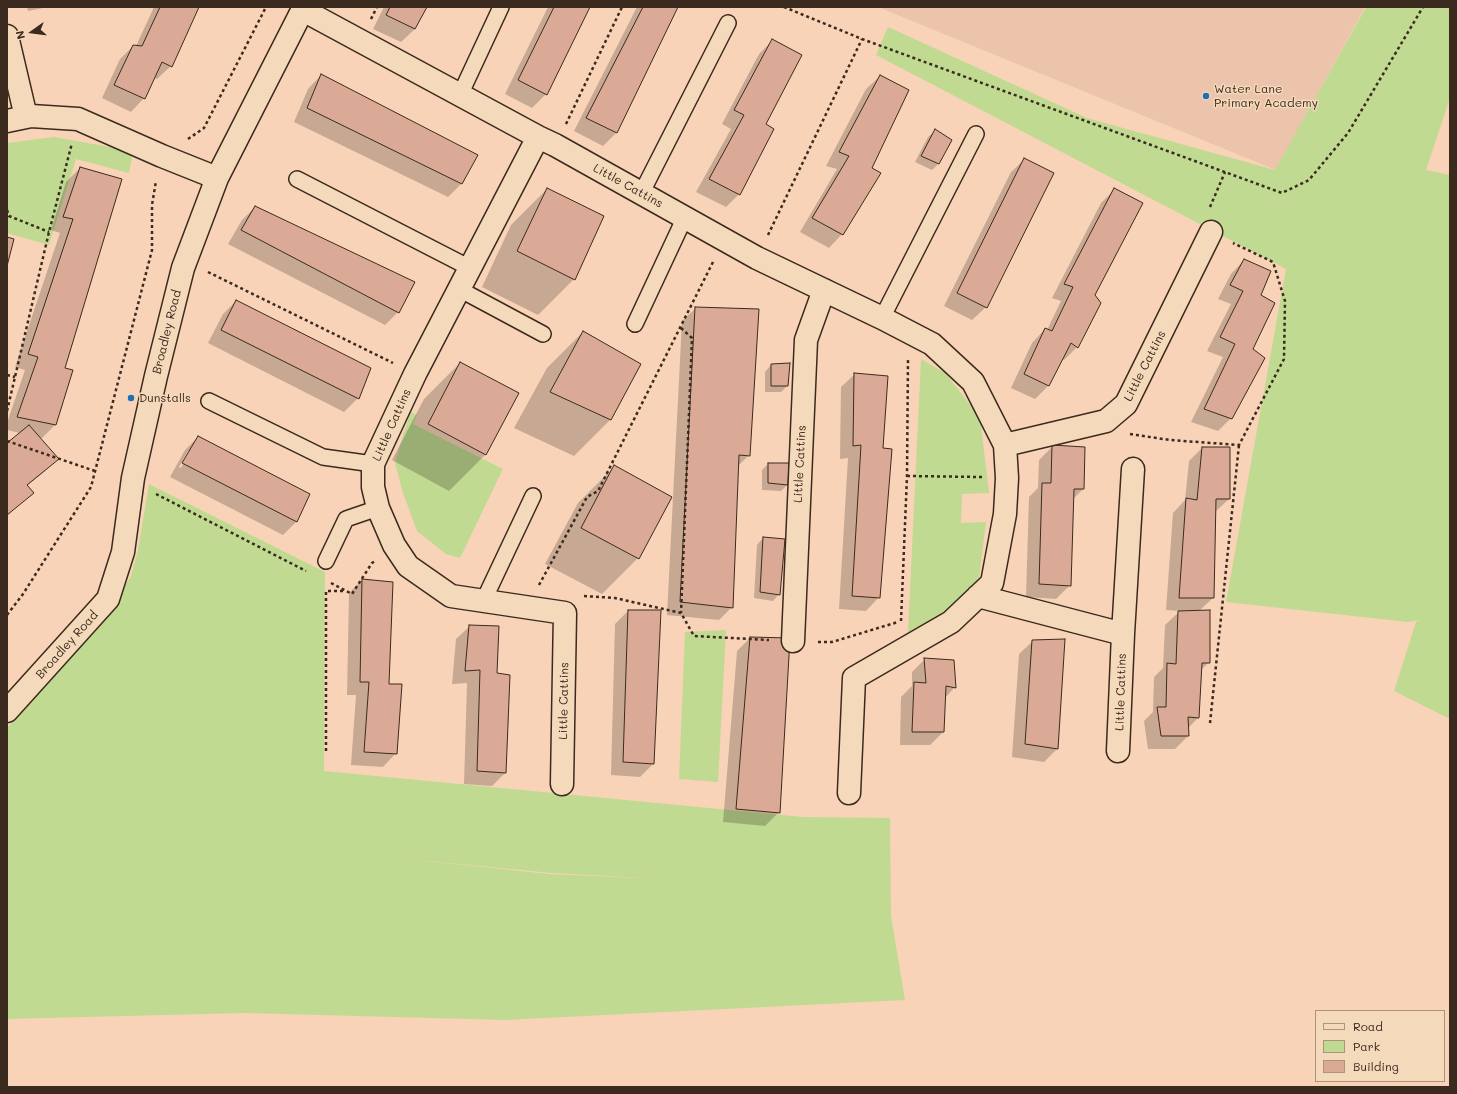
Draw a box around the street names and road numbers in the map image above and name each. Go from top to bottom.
street label: Little Cattins [591,161,665,211]
street label: Broadley Road [150,288,184,376]
street label: Little Cattins [1121,328,1169,404]
street label: Little Cattins [370,387,414,463]
street label: Little Cattins [791,425,809,503]
street label: Broadley Road [33,608,101,682]
street label: Little Cattins [1112,653,1130,731]
street label: Little Cattins [556,662,572,740]

